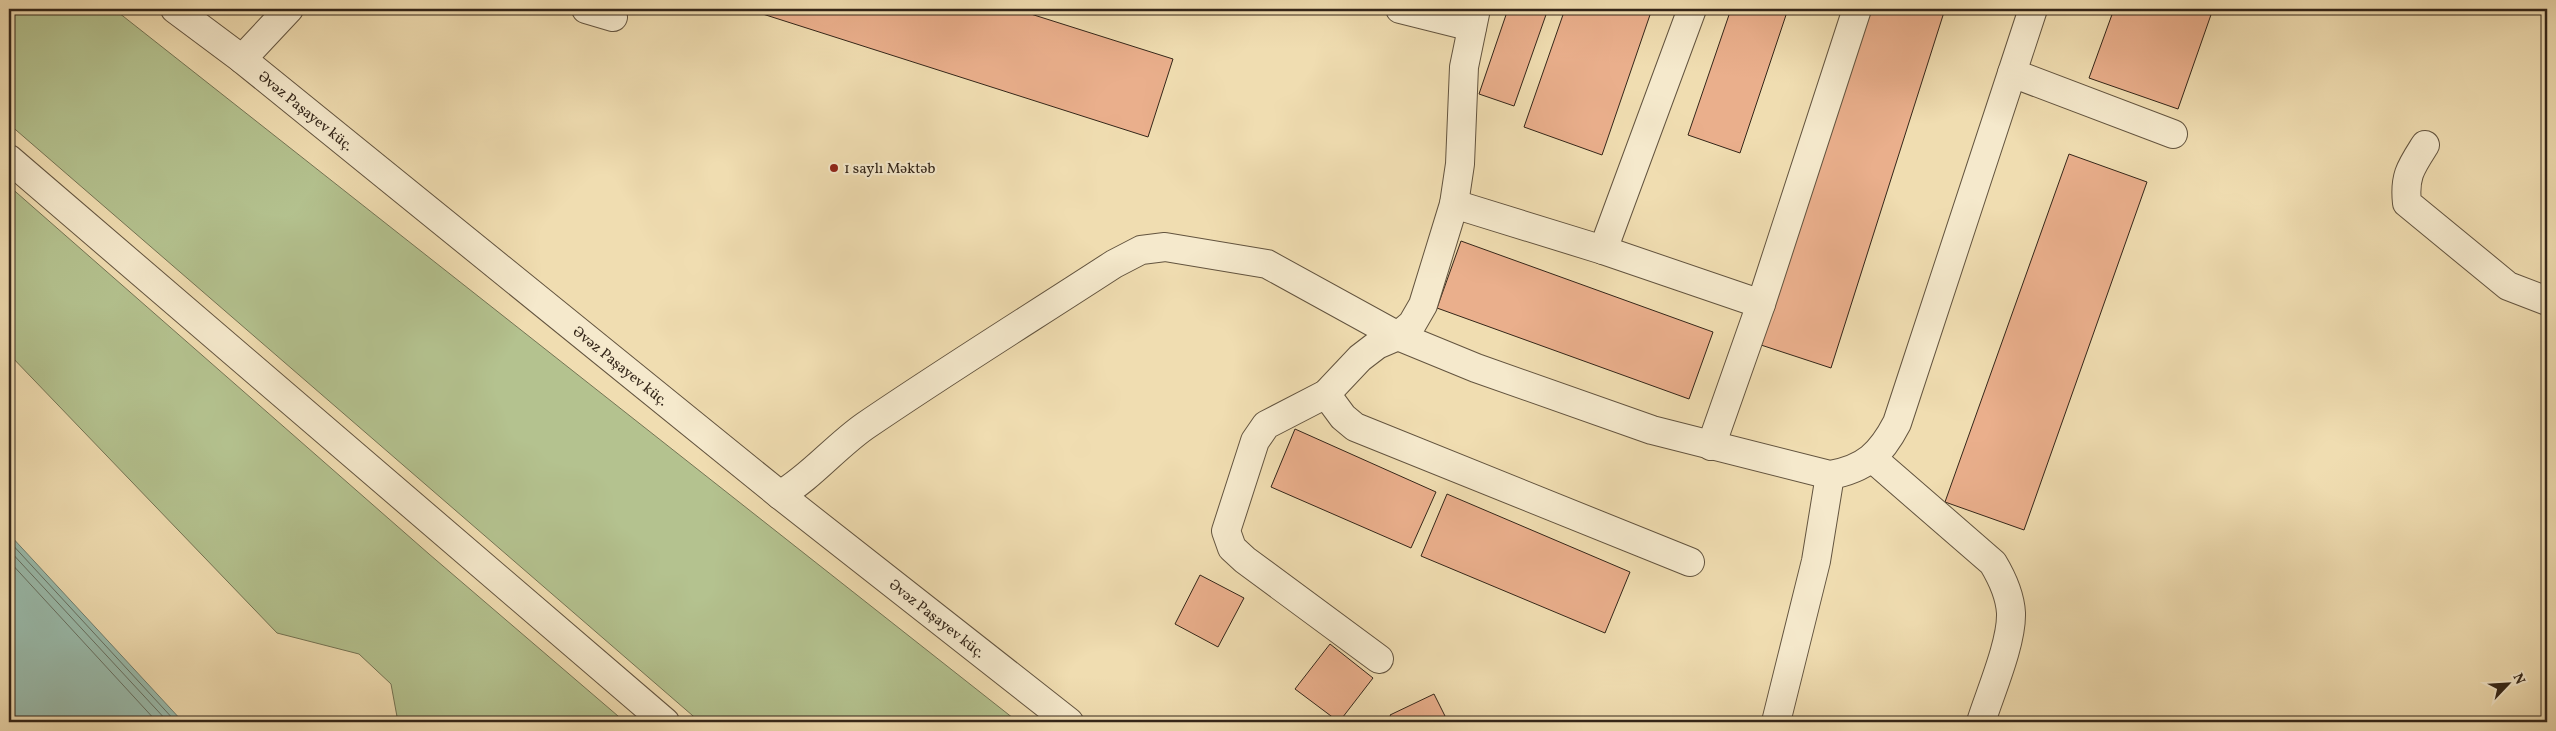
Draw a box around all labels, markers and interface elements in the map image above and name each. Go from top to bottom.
street label: Əvəz Paşayev küç. [253,67,357,157]
place label: 1 saylı Məktəb [844,159,935,180]
marker: 1 saylı Məktəb [828,162,840,174]
street label: Əvəz Paşayev küç. [568,322,672,412]
street label: Əvəz Paşayev küç. [884,575,989,664]
north arrow [2484,658,2534,708]
text: N [2508,671,2529,688]

